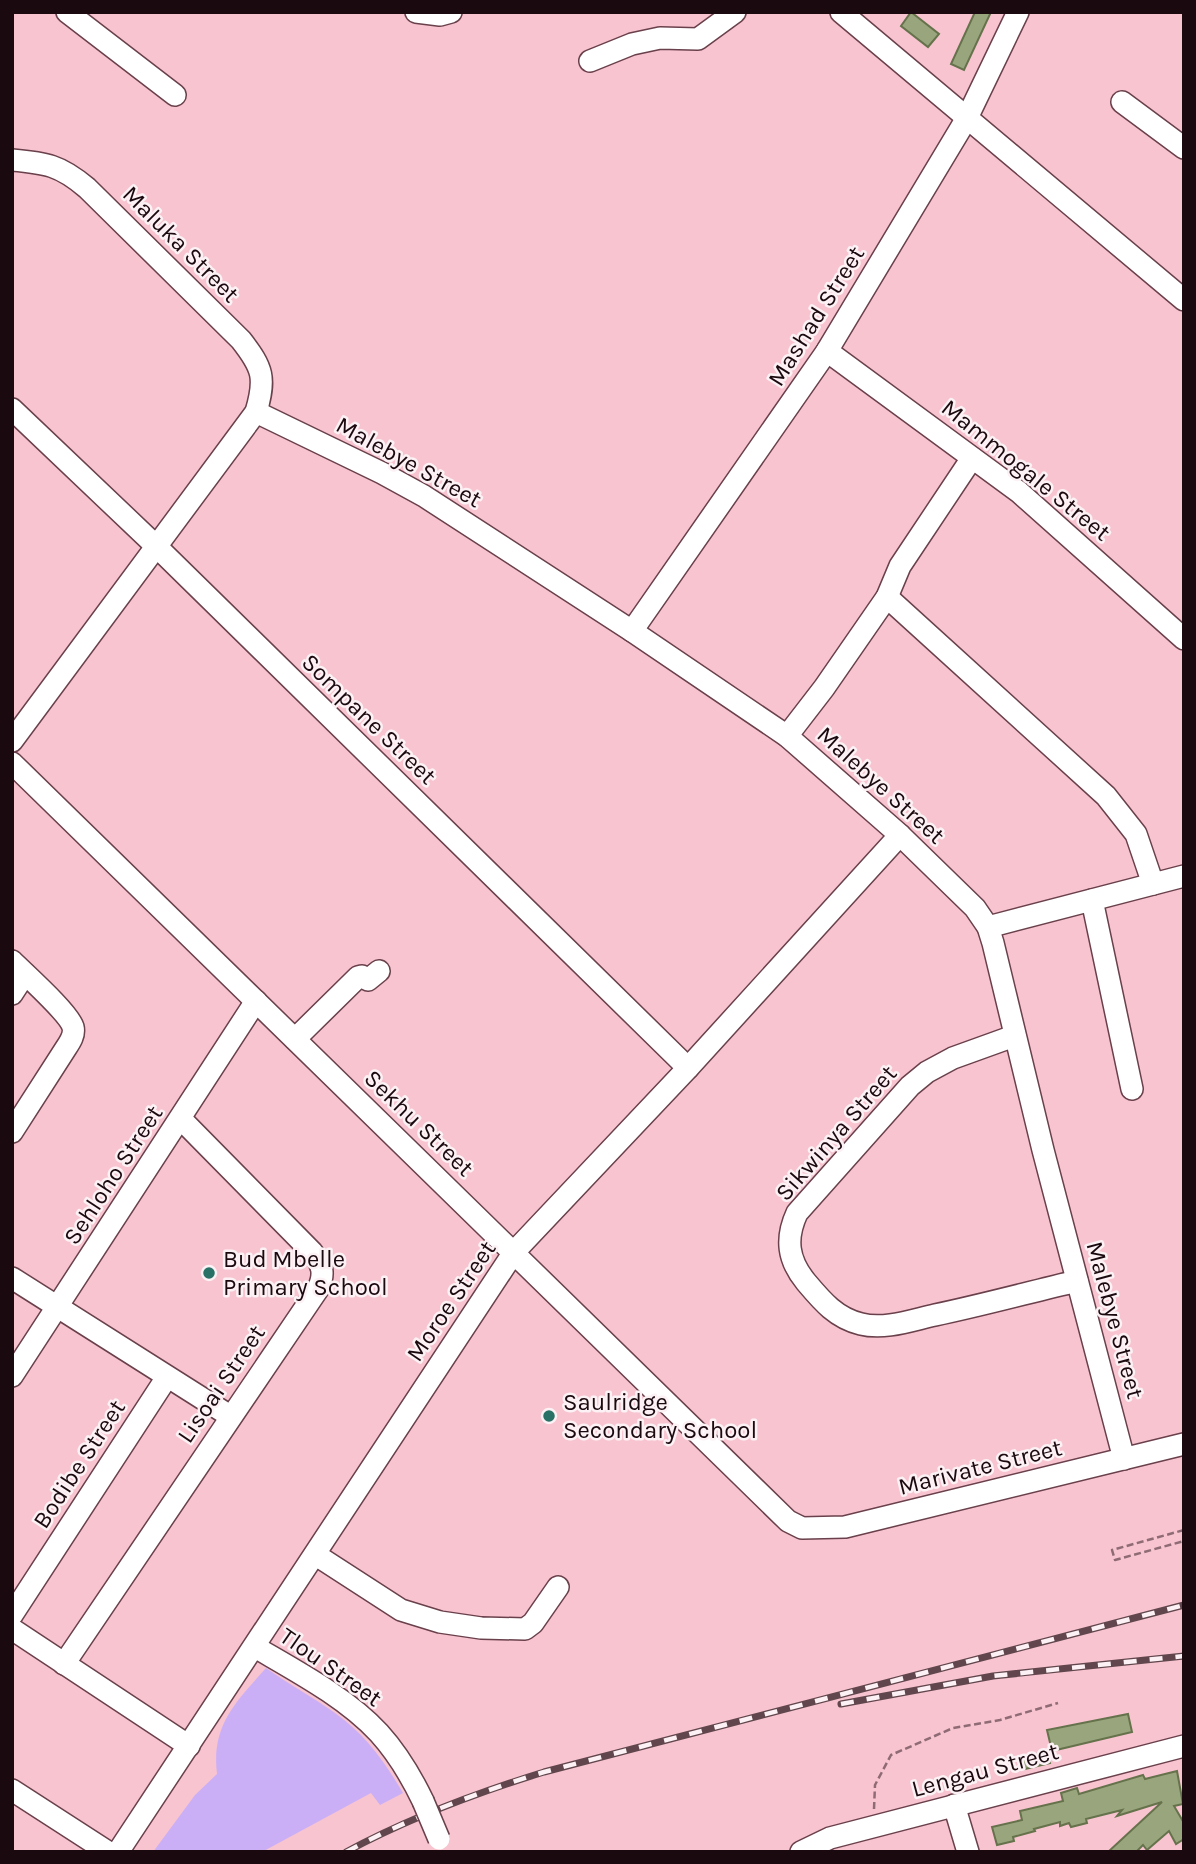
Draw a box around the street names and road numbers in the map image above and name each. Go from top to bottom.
street label: Maluka Street [117,180,245,308]
street label: Mashad Street [762,241,870,391]
street label: Mammogale Street [936,393,1116,547]
street label: Malebye Street [331,411,487,513]
street label: Sompane Street [296,648,442,790]
street label: Malebye Street [811,720,951,850]
street label: Sikwinya Street [770,1060,902,1206]
street label: Sekhu Street [359,1064,479,1182]
street label: Sehloho Street [58,1100,168,1250]
street label: Moroe Street [400,1235,502,1367]
street label: Malebye Street [1081,1238,1149,1402]
street label: Lisoai Street [171,1320,271,1448]
street label: Bodibe Street [27,1395,131,1533]
street label: Marivate Street [895,1433,1065,1501]
street label: Tlou Street [275,1622,387,1712]
street label: Lengau Street [908,1737,1062,1803]

